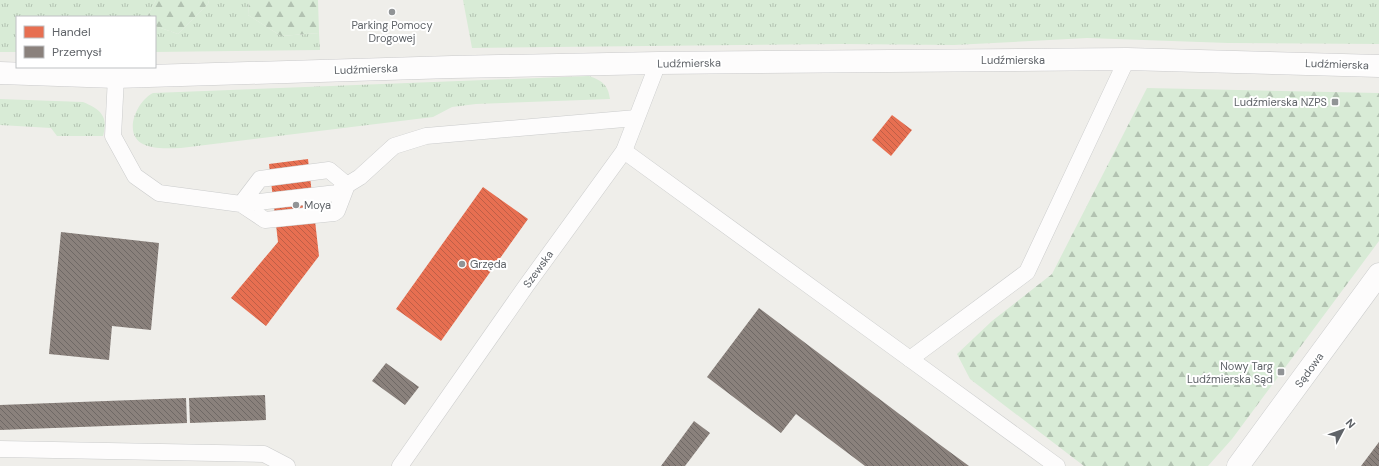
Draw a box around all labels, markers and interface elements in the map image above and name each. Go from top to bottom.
marker: Parking Pomocy Drogowej [387,7,397,17]
legend [16,16,156,68]
place label: Parking Pomocy Drogowej [351,18,433,45]
text: Handel [52,24,91,40]
text: Przemysł [52,44,102,60]
street label: Ludźmierska [981,53,1045,67]
street label: Ludźmierska [657,55,721,71]
street label: Ludźmierska [1305,56,1369,72]
street label: Ludźmierska [334,61,398,77]
place label: Ludźmierska NZPS [1234,95,1327,109]
marker: Ludźmierska NZPS [1330,97,1340,107]
place label: Moya [304,198,331,212]
marker: Moya [291,200,301,210]
street label: Szewska [520,248,556,290]
place label: Grzęda [470,257,507,271]
marker: Grzęda [457,259,467,269]
street label: Sądowa [1292,350,1326,390]
place label: Nowy Targ Ludźmierska Sąd [1187,359,1273,386]
marker: Nowy Targ Ludźmierska Sąd [1276,367,1286,377]
north arrow [1323,410,1363,450]
text: N [1343,416,1358,431]

